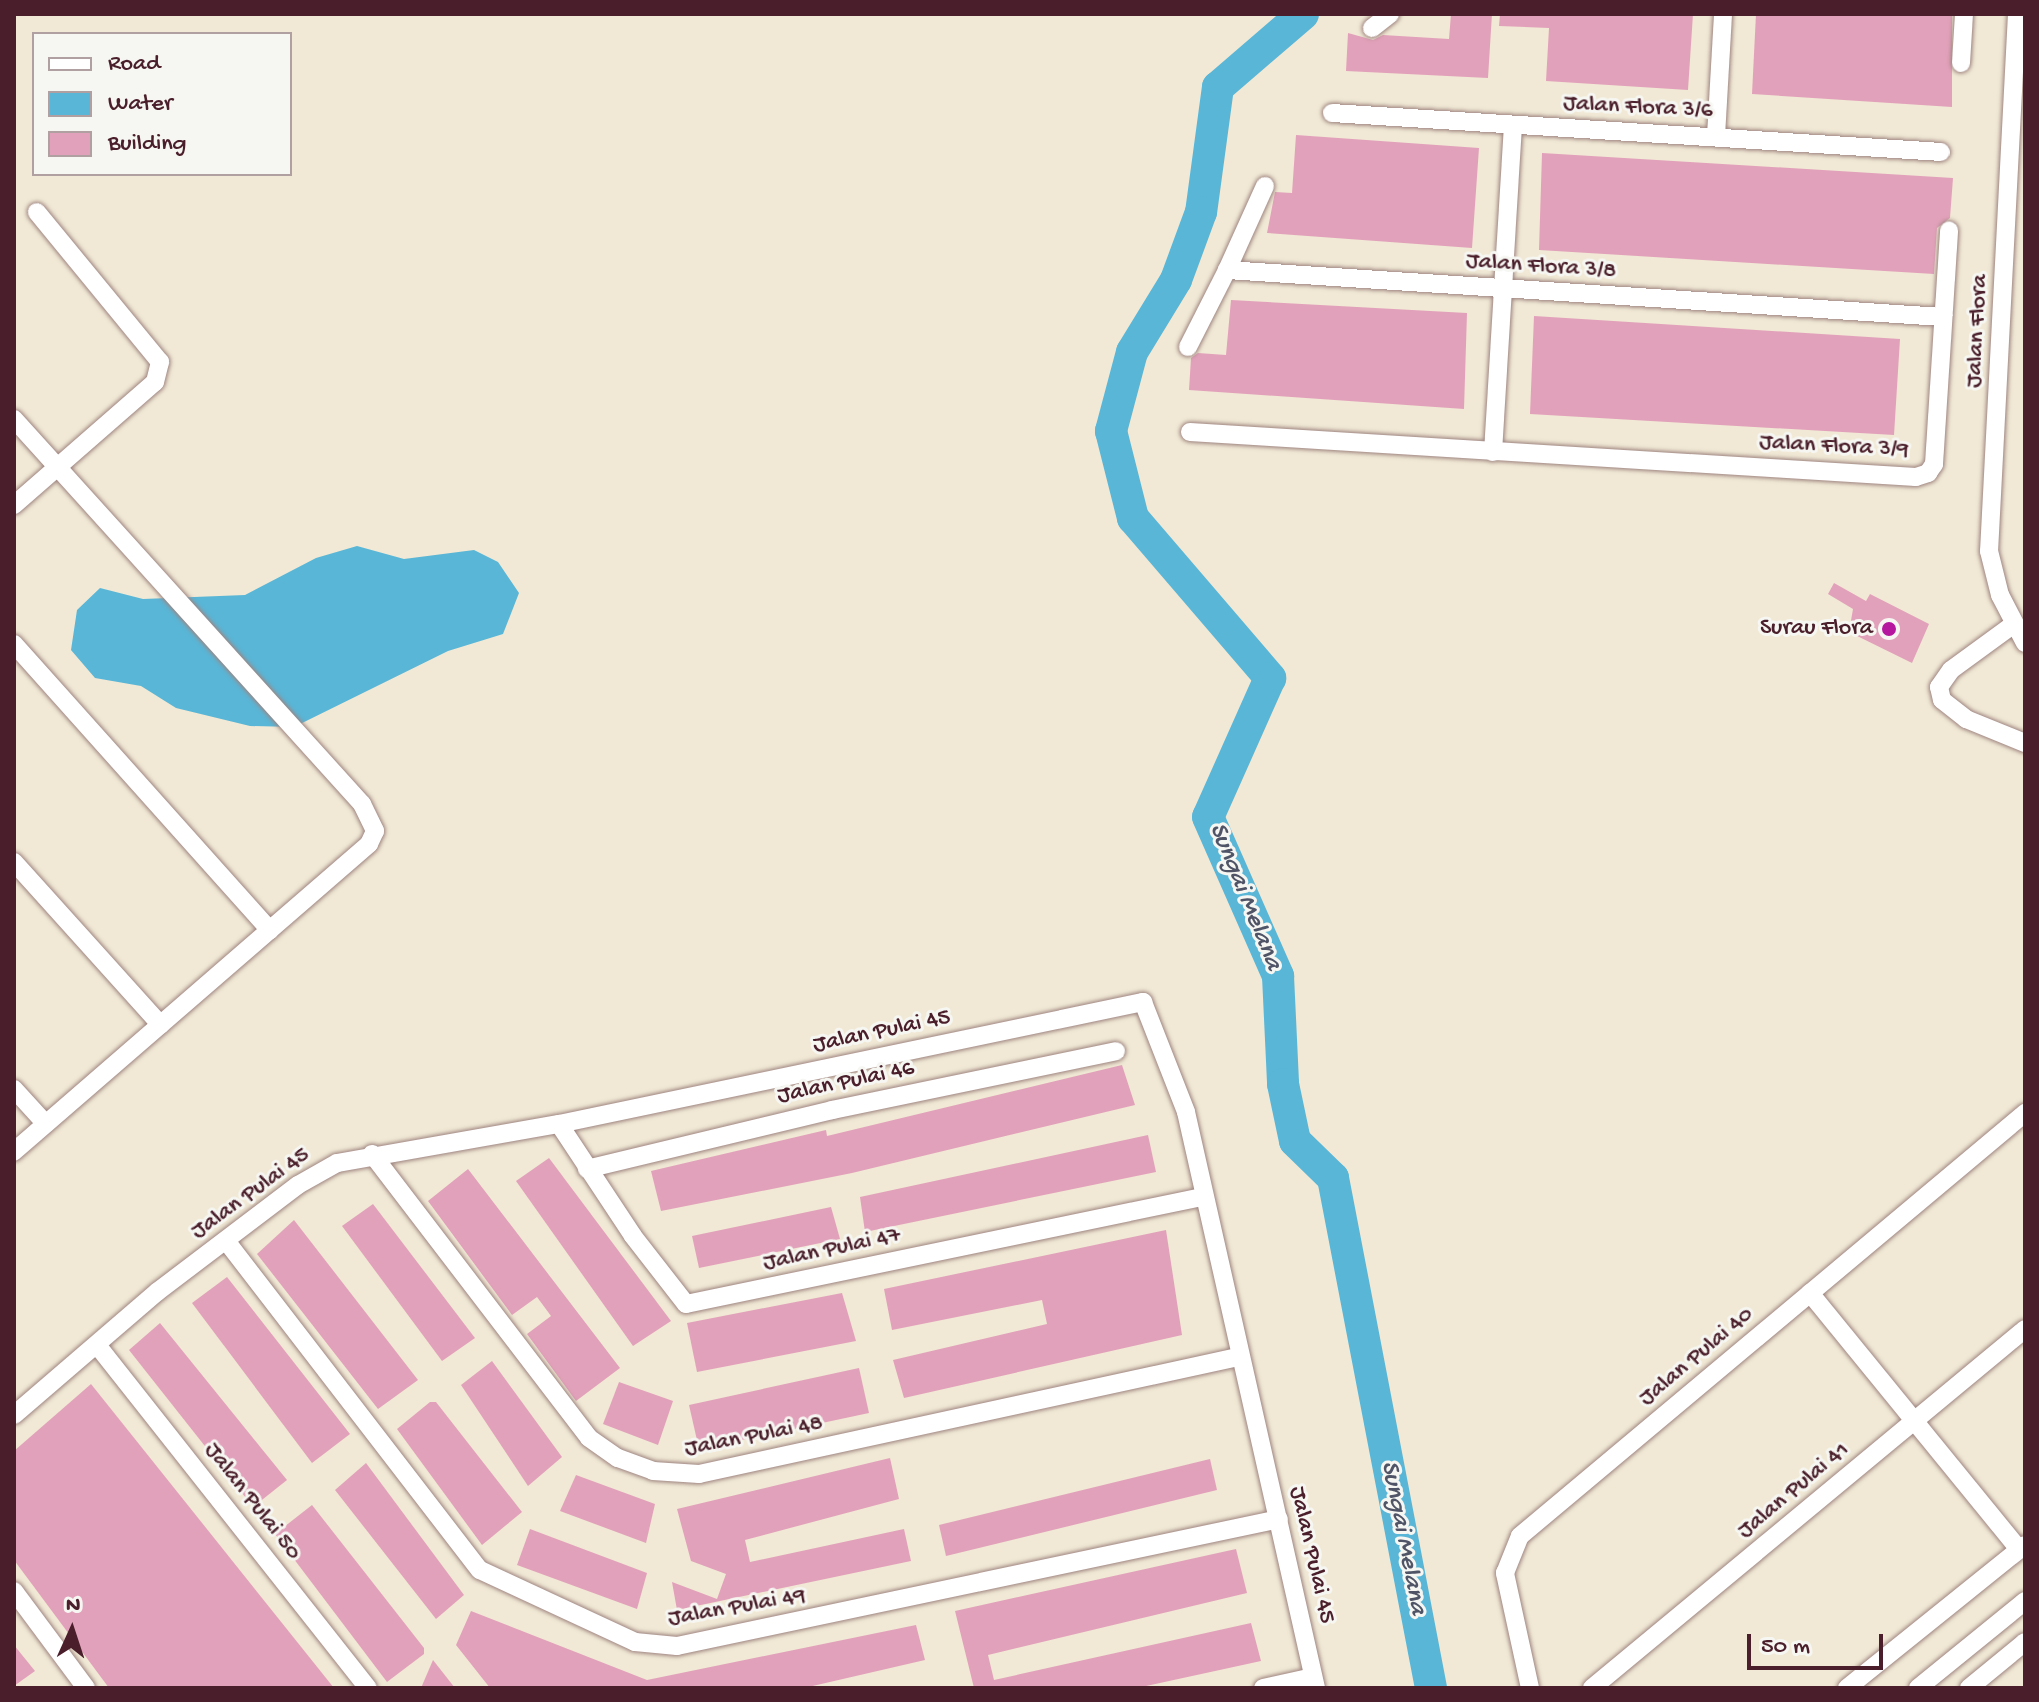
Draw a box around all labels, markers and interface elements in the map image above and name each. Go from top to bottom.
legend [32,32,292,176]
text: Road [108,50,160,79]
text: Water [108,90,172,119]
street label: Jalan Flora 3/6 [1563,90,1713,126]
text: Building [108,130,186,159]
street label: Jalan Flora 3/8 [1465,247,1617,287]
street label: Jalan Flora [1961,274,1995,388]
street label: Jalan Flora 3/9 [1759,429,1909,465]
place label: Surau Flora [1760,615,1873,643]
marker: Surau Flora [1880,620,1898,638]
water label: Sungai Melana [1200,819,1288,975]
street label: Jalan Pulai 45 [811,1003,953,1061]
street label: Jalan Pulai 46 [775,1054,917,1112]
street label: Jalan Pulai 45 [186,1141,316,1247]
street label: Jalan Pulai 47 [761,1221,903,1279]
street label: Jalan Pulai 40 [1634,1301,1760,1413]
street label: Jalan Pulai 48 [682,1409,826,1465]
street label: Jalan Pulai 41 [1732,1436,1856,1546]
street label: Jalan Pulai 50 [197,1437,307,1567]
water label: Sungai Melana [1372,1458,1432,1618]
street label: Jalan Pulai 45 [1281,1484,1341,1626]
street label: Jalan Pulai 49 [666,1582,808,1634]
north arrow [32,1590,112,1670]
text: N [65,1593,81,1619]
scale bar [1751,1618,1887,1668]
text: 50 m [1761,1633,1810,1662]

